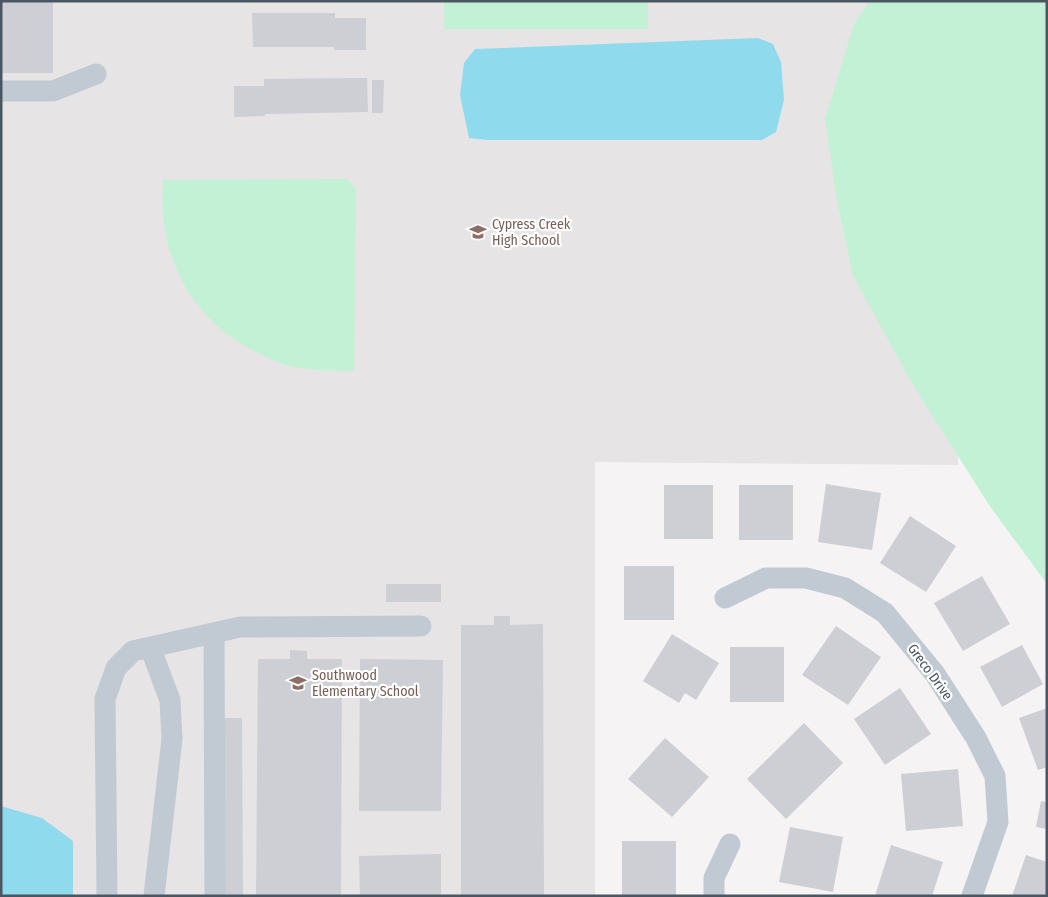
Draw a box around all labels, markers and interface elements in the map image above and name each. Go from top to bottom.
place label: Cypress Creek High School [492,216,571,249]
school or university icon: Cypress Creek High School [468,222,488,242]
street label: Greco Drive [904,641,956,704]
place label: Southwood Elementary School [312,667,419,700]
school or university icon: Southwood Elementary School [288,673,308,693]

